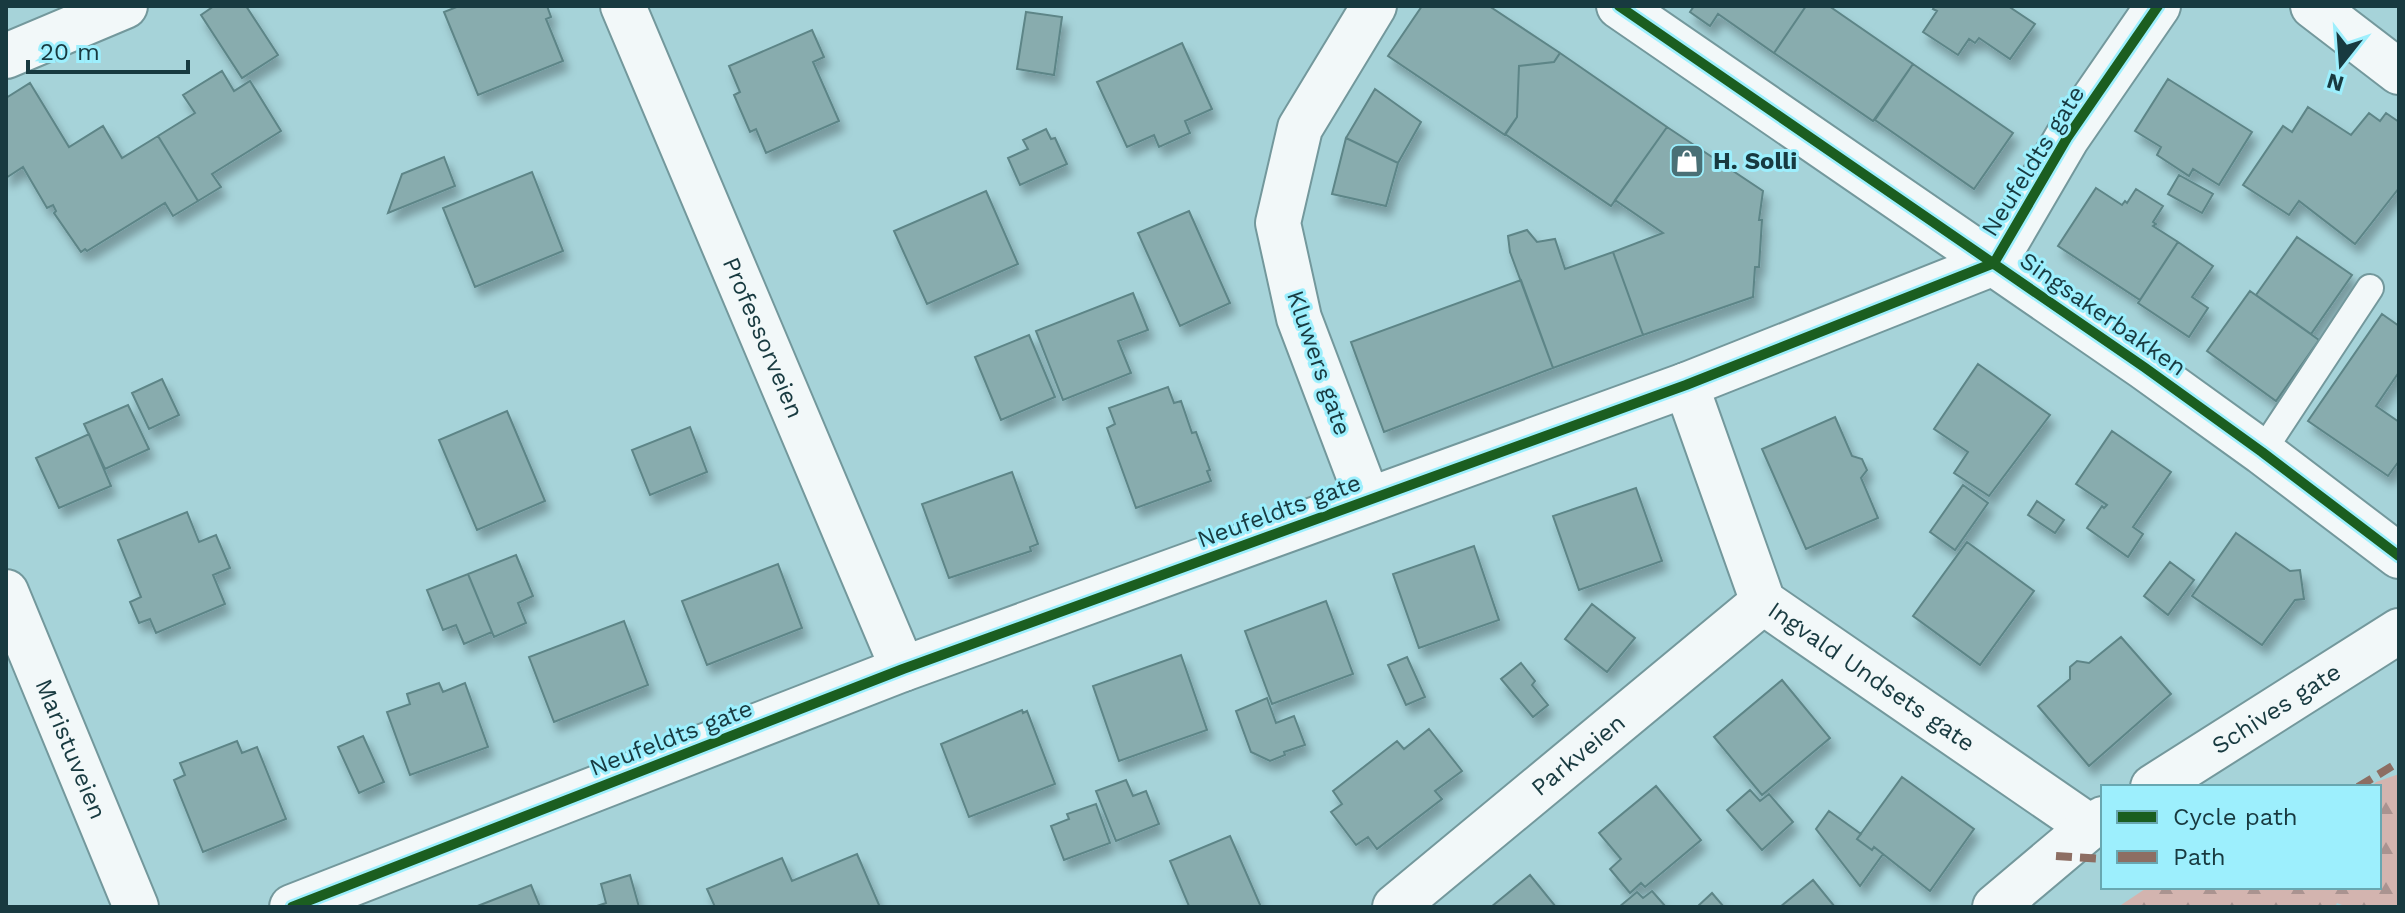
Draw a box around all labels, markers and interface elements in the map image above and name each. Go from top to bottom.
scale bar [28,24,188,74]
north arrow [2301,24,2381,104]
text: 20 m [40,38,100,66]
text: N [2324,68,2347,97]
street label: Neufeldts gate [1976,81,2090,241]
shop icon: H. Solli [1668,142,1706,180]
place label: H. Solli [1713,147,1797,175]
street label: Singsakerbakken [2015,246,2191,382]
street label: Professorveien [717,253,809,422]
street label: Kluwers gate [1281,287,1357,439]
street label: Neufeldts gate [1193,468,1365,554]
street label: Ingvald Undsets gate [1763,596,1980,758]
street label: Schives gate [2207,658,2346,760]
street label: Maristuveien [29,675,112,823]
street label: Neufeldts gate [586,694,756,782]
street label: Parkveien [1526,708,1631,802]
legend [2101,785,2381,889]
text: Cycle path [2173,803,2298,831]
text: Path [2173,843,2226,871]

